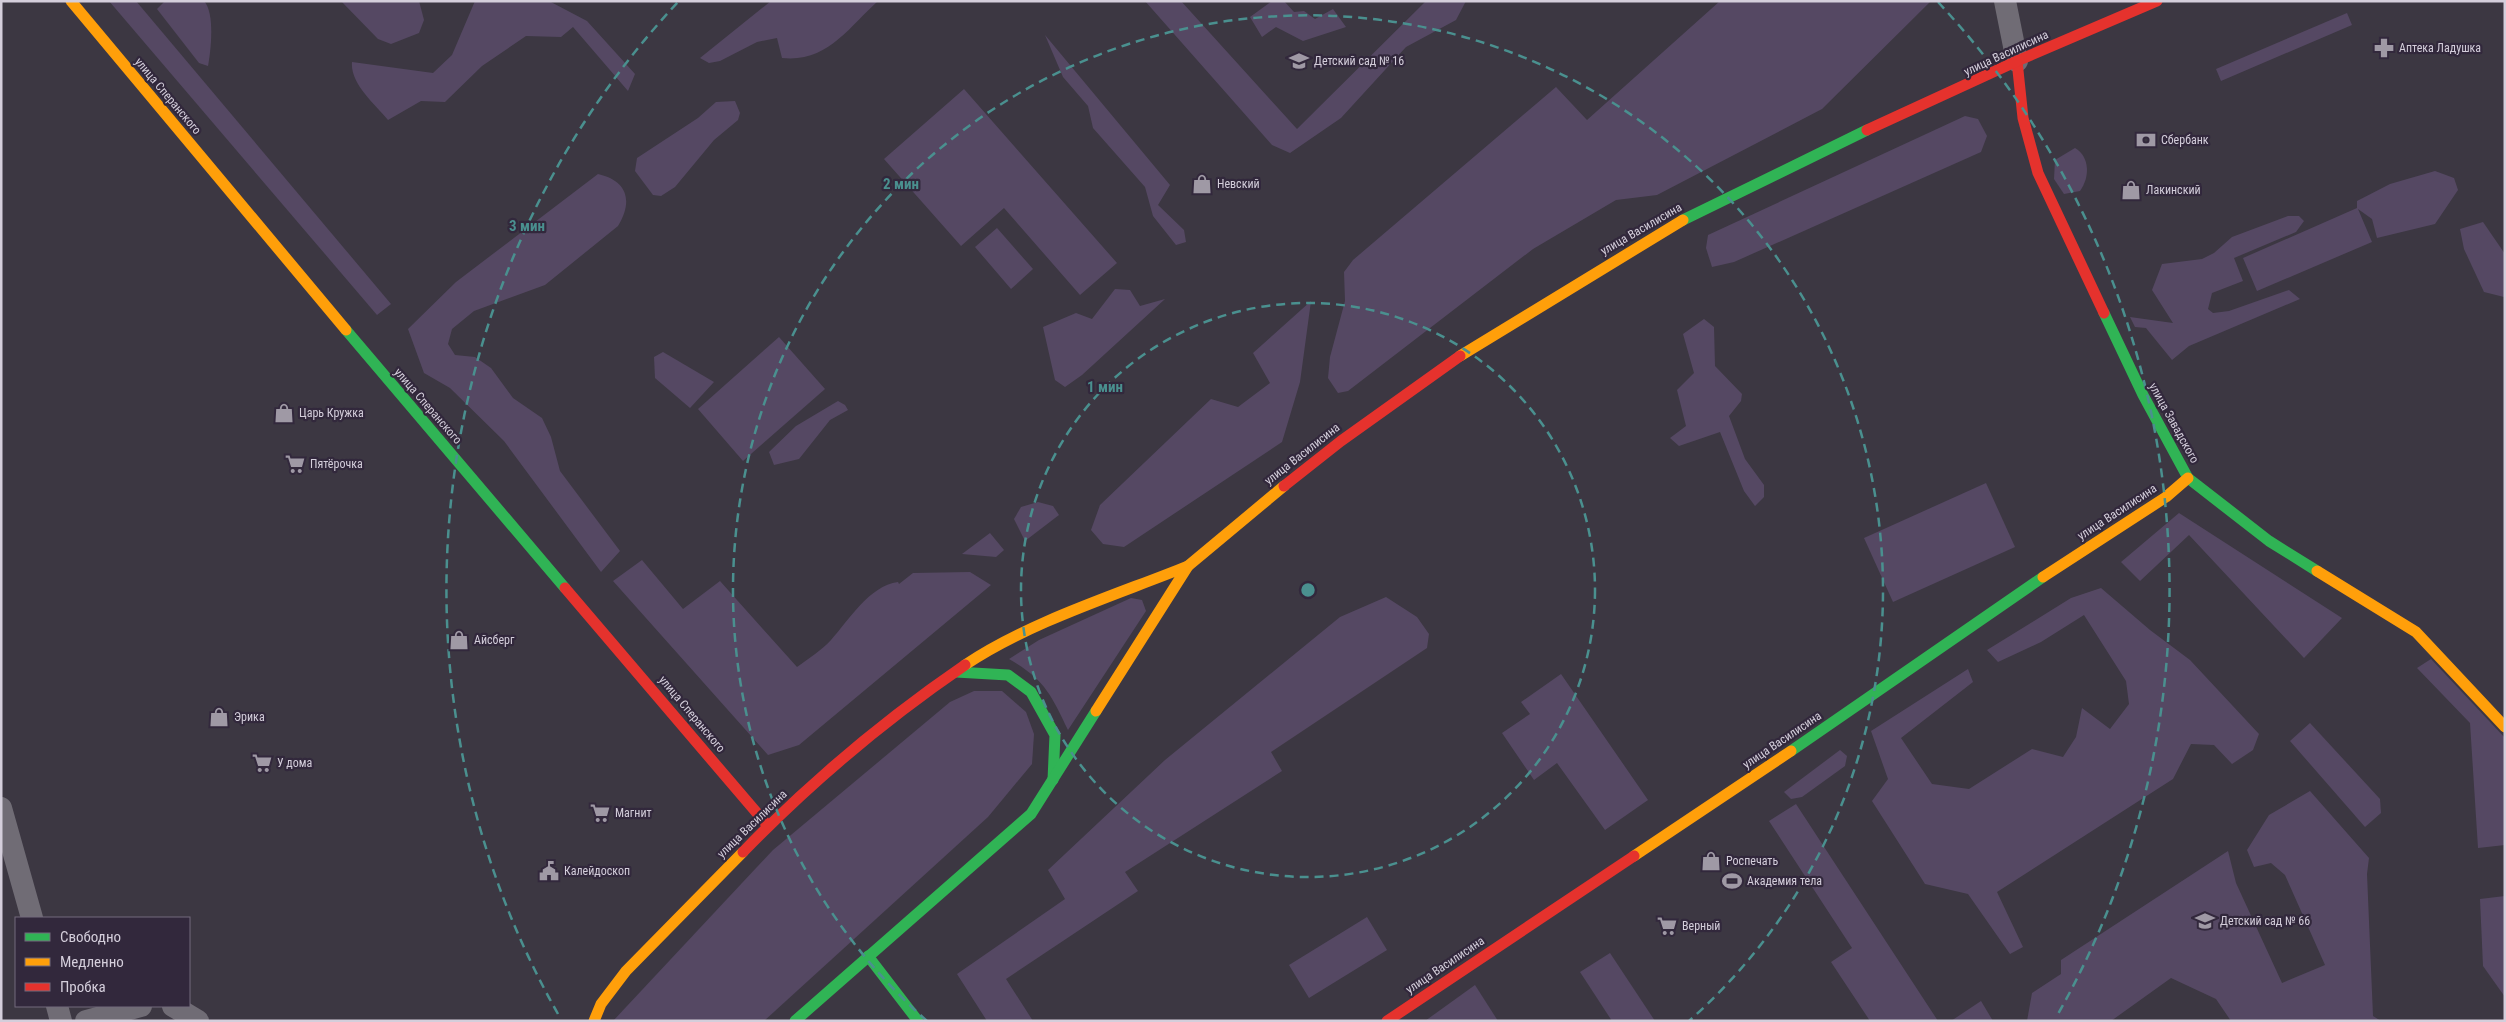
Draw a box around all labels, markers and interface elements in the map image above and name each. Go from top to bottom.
street label: улица Василисина [1962,27,2051,79]
pharmacy icon: Аптека Ладушка [2373,37,2395,59]
place label: Аптека Ладушка [2399,41,2481,55]
school or university icon: Детский сад № 16 [1288,50,1310,72]
place label: Детский сад № 16 [1314,54,1404,68]
street label: улица Сперанского [132,55,204,137]
bank icon: Сбербанк [2135,129,2157,151]
place label: Сбербанк [2161,133,2209,147]
shop icon: Невский [1191,173,1213,195]
text: 2 мин [883,175,919,193]
place label: Невский [1217,177,1260,191]
shop icon: Лакинский [2120,179,2142,201]
place label: Лакинский [2146,183,2201,197]
street label: улица Василисина [1598,200,1684,258]
text: 3 мин [509,217,545,235]
street label: улица Сперанского [391,365,465,447]
text: 1 мин [1087,378,1123,396]
street label: улица Завадского [2146,380,2202,466]
shop icon: Царь Кружка [273,402,295,424]
place label: Царь Кружка [299,406,364,420]
street label: улица Василисина [1262,420,1343,488]
supermarket icon: Пятёрочка [284,453,306,475]
place label: Пятёрочка [310,457,363,471]
street label: улица Василисина [2075,481,2159,543]
centre of rings [1299,581,1317,599]
shop icon: Айсберг [448,629,470,651]
place label: Айсберг [474,633,515,647]
street label: улица Сперанского [656,673,728,755]
shop icon: Эрика [208,706,230,728]
street label: улица Василисина [1740,708,1824,771]
place label: Эрика [234,710,265,724]
supermarket icon: У дома [251,752,273,774]
place label: У дома [277,756,313,770]
street label: улица Василисина [714,787,790,861]
supermarket icon: Магнит [589,802,611,824]
place label: Магнит [615,806,652,820]
shop icon: Роспечать [1700,850,1722,872]
place label: Роспечать [1726,854,1778,868]
public building icon: Калейдоскоп [538,860,560,882]
place label: Калейдоскоп [564,864,630,878]
sports icon: Академия тела [1721,870,1743,892]
place label: Академия тела [1747,874,1822,888]
school or university icon: Детский сад № 66 [2194,910,2216,932]
place label: Детский сад № 66 [2220,914,2310,928]
supermarket icon: Верный [1656,915,1678,937]
legend [15,917,190,1007]
place label: Верный [1682,919,1720,933]
text: Свободно [60,928,121,946]
street label: улица Василисина [1403,933,1487,996]
text: Медленно [60,953,124,971]
text: Пробка [60,978,106,996]

